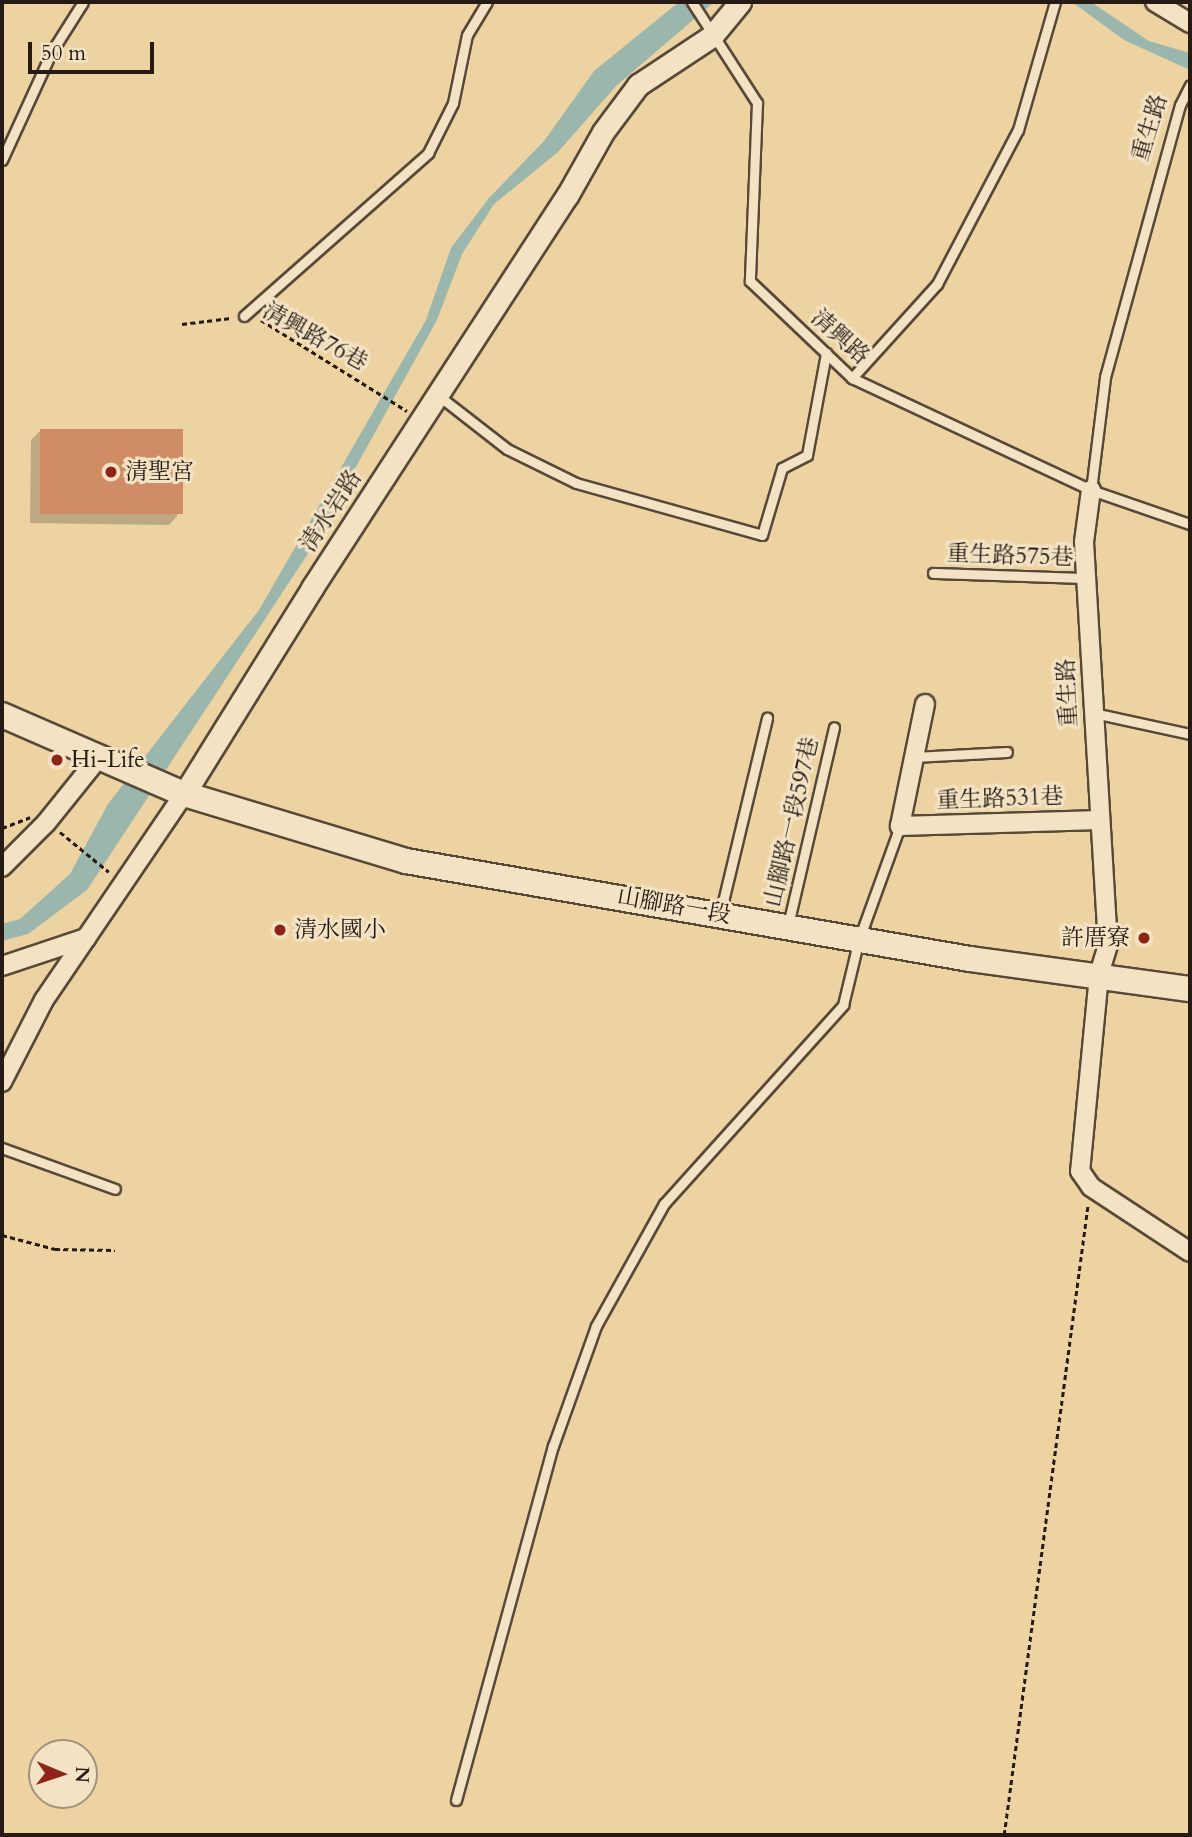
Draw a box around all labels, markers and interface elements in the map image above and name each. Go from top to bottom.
scale bar [32,28,158,72]
text: 50 m [41,39,86,68]
street label: 重生路 [1127,91,1173,165]
street label: 清興路76巷 [258,297,372,377]
street label: 清興路 [805,304,875,370]
place label: 清聖宮 [125,458,194,486]
marker: 清聖宮 [103,464,119,480]
street label: 清水岩路 [294,465,368,557]
street label: 重生路575巷 [946,540,1074,572]
street label: 重生路 [1052,658,1084,728]
street label: 山腳路一段597巷 [759,734,825,910]
place label: Hi-Life [71,746,145,774]
marker: Hi-Life [49,752,65,768]
street label: 重生路531巷 [936,783,1064,815]
street label: 山腳路一段 [615,882,733,930]
place label: 清水國小 [294,916,386,944]
marker: 清水國小 [272,922,288,938]
place label: 許厝寮 [1061,924,1130,952]
marker: 許厝寮 [1136,930,1152,946]
north arrow [28,1739,98,1809]
text: N [69,1766,95,1783]

